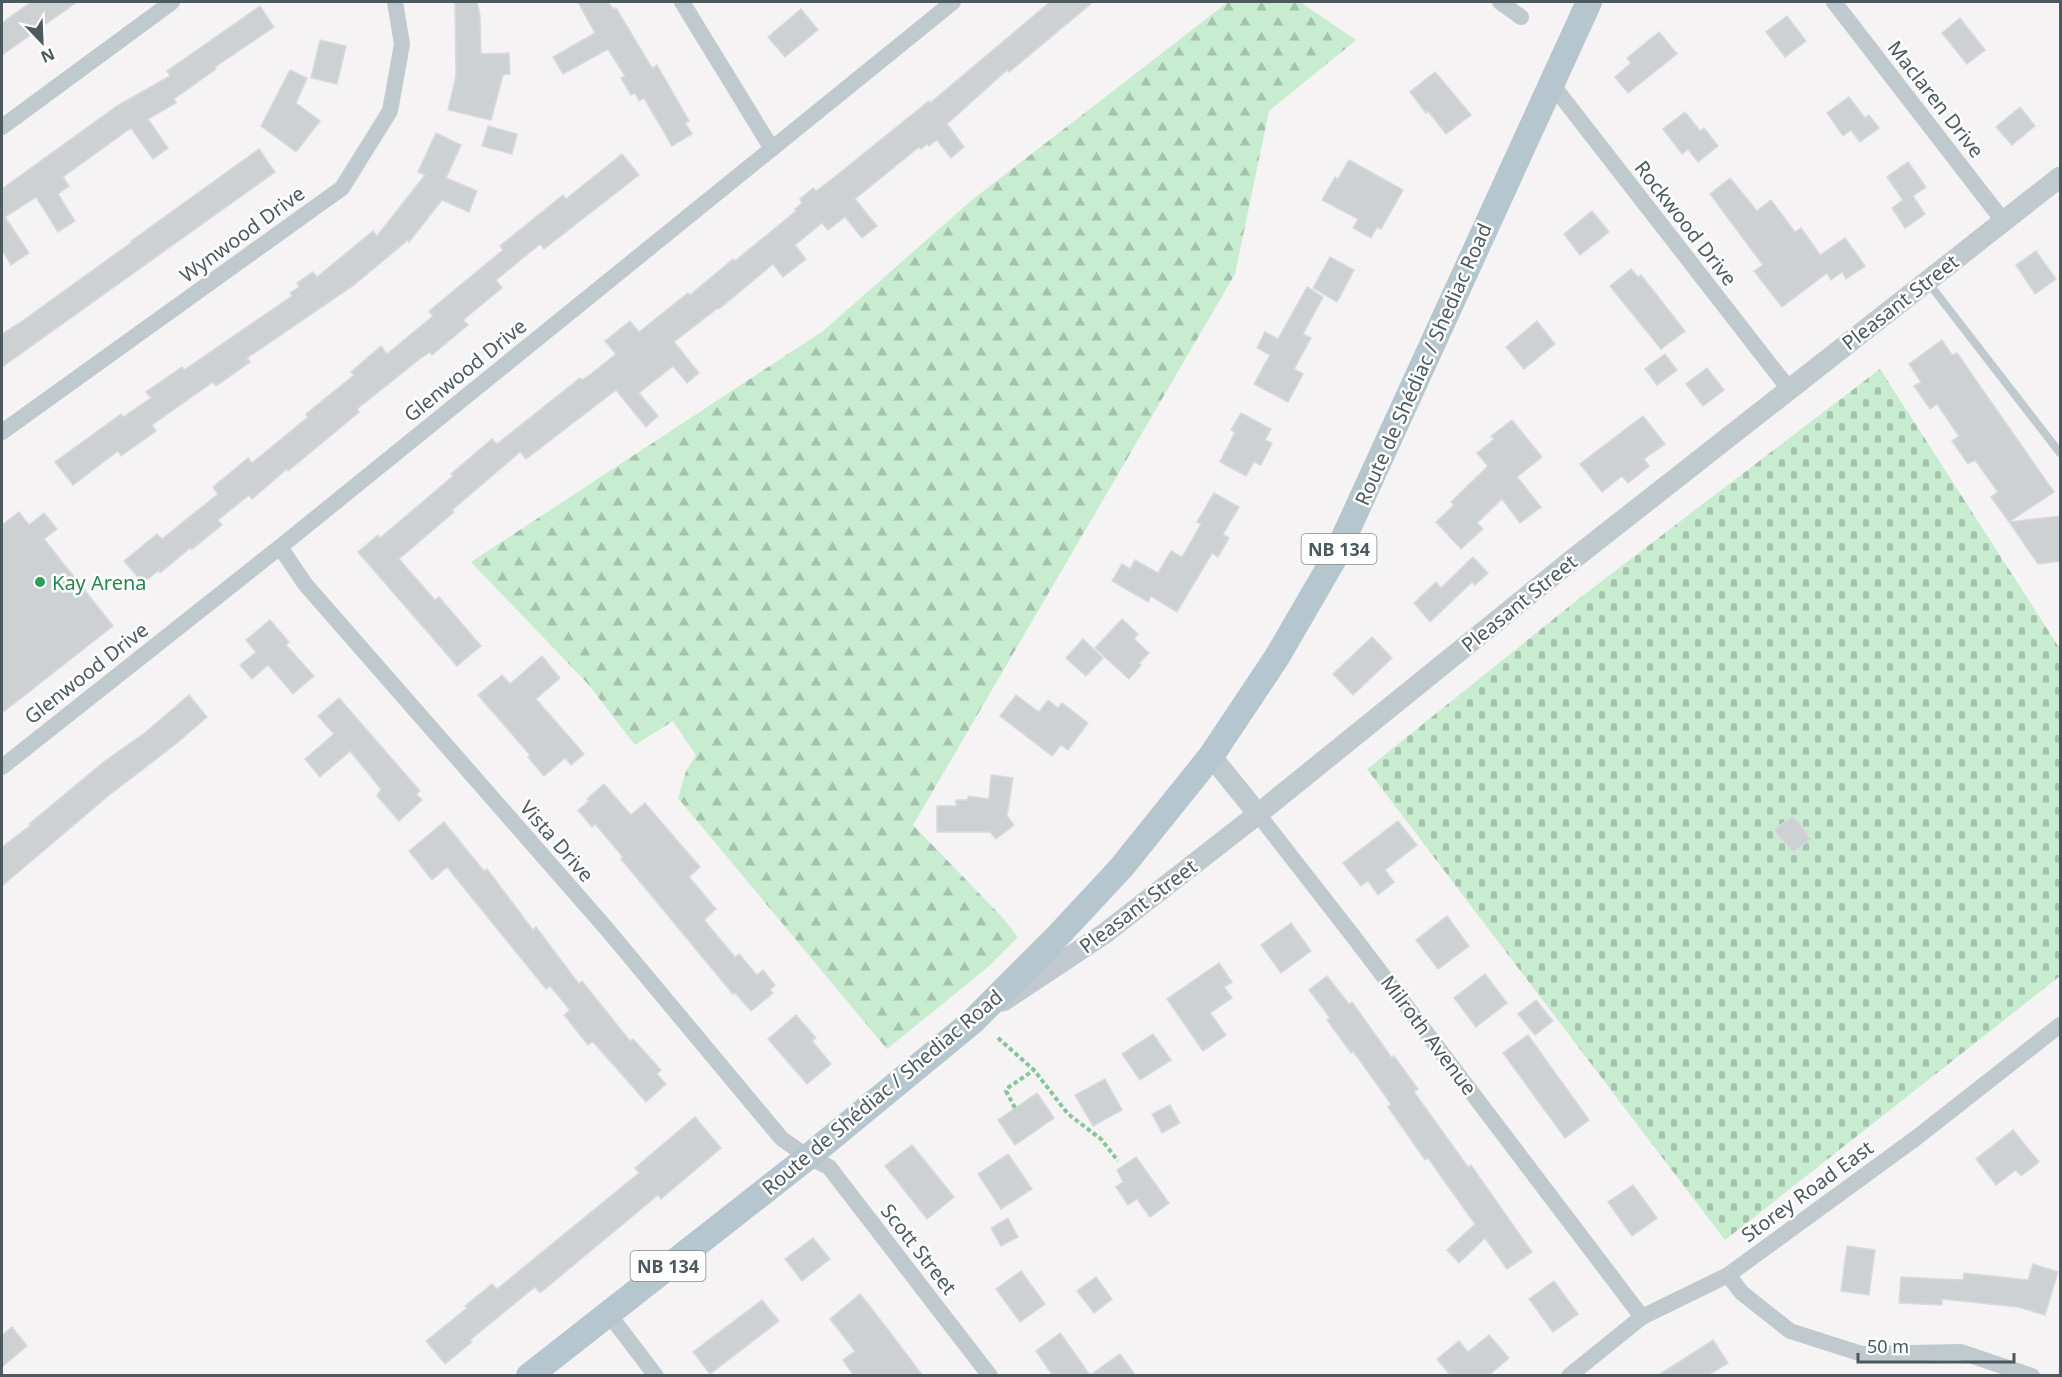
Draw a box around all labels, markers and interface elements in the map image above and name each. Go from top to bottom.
north arrow [12,12,72,72]
street label: Maclaren Drive [1882,35,1990,163]
text: N [38,43,58,68]
street label: Rockwood Drive [1629,155,1743,291]
street label: Wynwood Drive [174,180,310,288]
street label: Route de Shédiac / Shediac Road [1348,219,1498,509]
street label: Pleasant Street [1836,248,1964,356]
street label: Glenwood Drive [398,312,532,428]
road number: NB 134 [1302,534,1376,564]
street label: Pleasant Street [1456,548,1582,658]
place label: Kay Arena [52,569,147,596]
marker: Kay Arena [33,575,47,589]
street label: Glenwood Drive [18,616,154,730]
street label: Vista Drive [514,794,600,888]
street label: Pleasant Street [1073,853,1203,959]
street label: Milroth Avenue [1375,970,1483,1100]
street label: Route de Shédiac / Shediac Road [756,983,1008,1201]
street label: Storey Road East [1736,1134,1878,1248]
street label: Scott Street [875,1198,963,1300]
road number: NB 134 [630,1251,706,1281]
scale bar [1858,1326,2014,1364]
text: 50 m [1867,1334,1909,1358]

